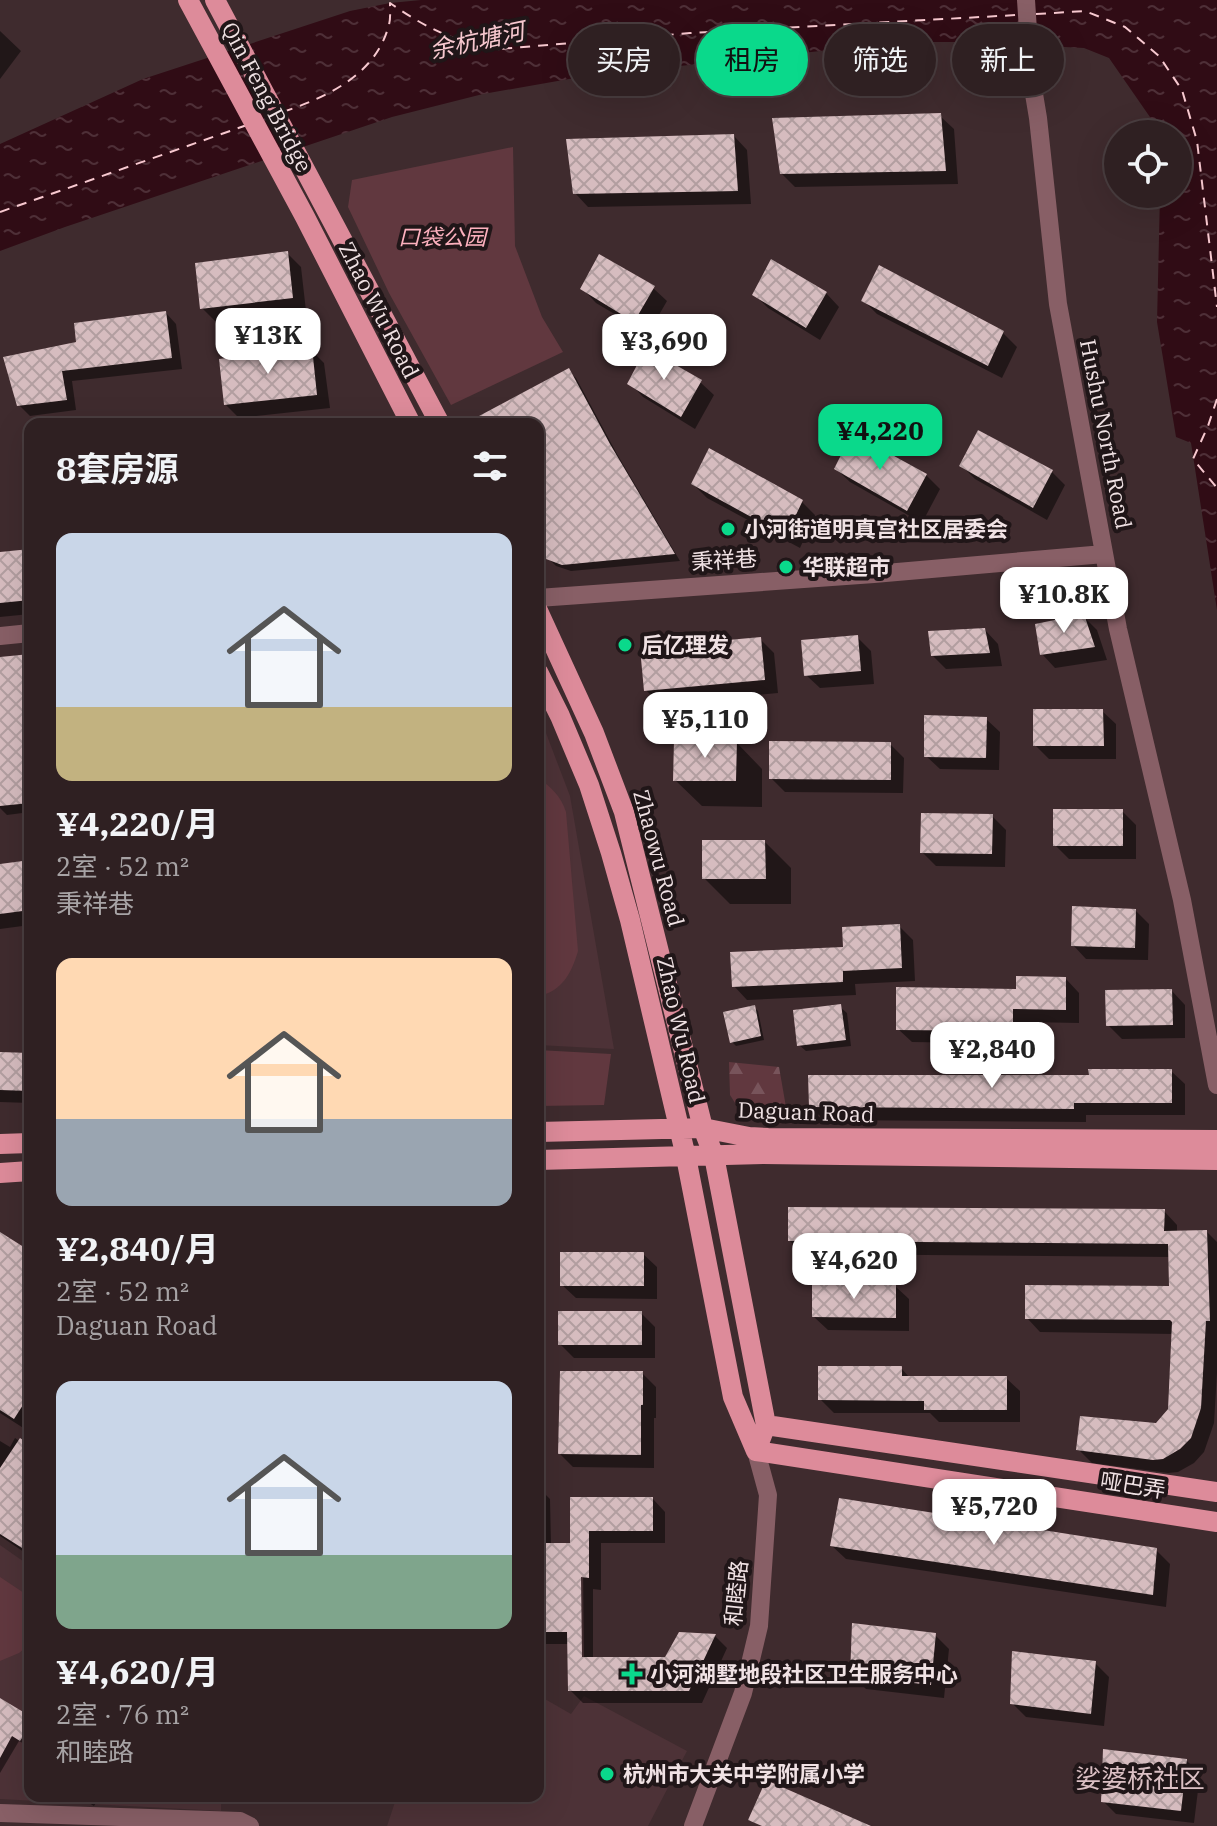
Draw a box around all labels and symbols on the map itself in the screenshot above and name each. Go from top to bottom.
water label: 余杭塘河 [427,14,531,66]
street label: Qin Feng Bridge [216,17,319,177]
park label: 口袋公园 [398,222,489,251]
street label: Zhao Wu Road [333,237,426,383]
pin: ¥13K [221,308,315,376]
pin: ¥3,690 [599,314,729,382]
street label: Hushu North Road [1074,337,1139,531]
pin: ¥4,220 [815,404,945,472]
place label: 小河街道明真宫社区居委会 [744,514,1008,543]
marker: 小河街道明真宫社区居委会 [719,520,737,538]
street label: 秉祥巷 [690,543,758,576]
place label: 华联超市 [802,552,890,581]
marker: 华联超市 [777,558,795,576]
pin: ¥10.8K [999,567,1129,635]
place label: 后亿理发 [641,630,729,659]
marker: 后亿理发 [616,636,634,654]
pin: ¥5,110 [640,692,770,760]
street label: Zhaowu Road [627,786,692,929]
street label: Zhao Wu Road [651,954,712,1106]
pin: ¥2,840 [927,1022,1057,1090]
street label: Daguan Road [737,1095,875,1128]
pin: ¥4,620 [789,1233,919,1301]
street label: 哑巴弄 [1098,1465,1168,1504]
pin: ¥5,720 [929,1479,1059,1547]
street label: 和睦路 [718,1559,753,1627]
place label: 小河湖墅地段社区卫生服务中心 [650,1659,958,1688]
marker: 小河湖墅地段社区卫生服务中心 [621,1663,643,1685]
place label: 杭州市大关中学附属小学 [623,1759,865,1788]
district label: 娑婆桥社区 [1075,1761,1205,1795]
marker: 杭州市大关中学附属小学 [598,1765,616,1783]

